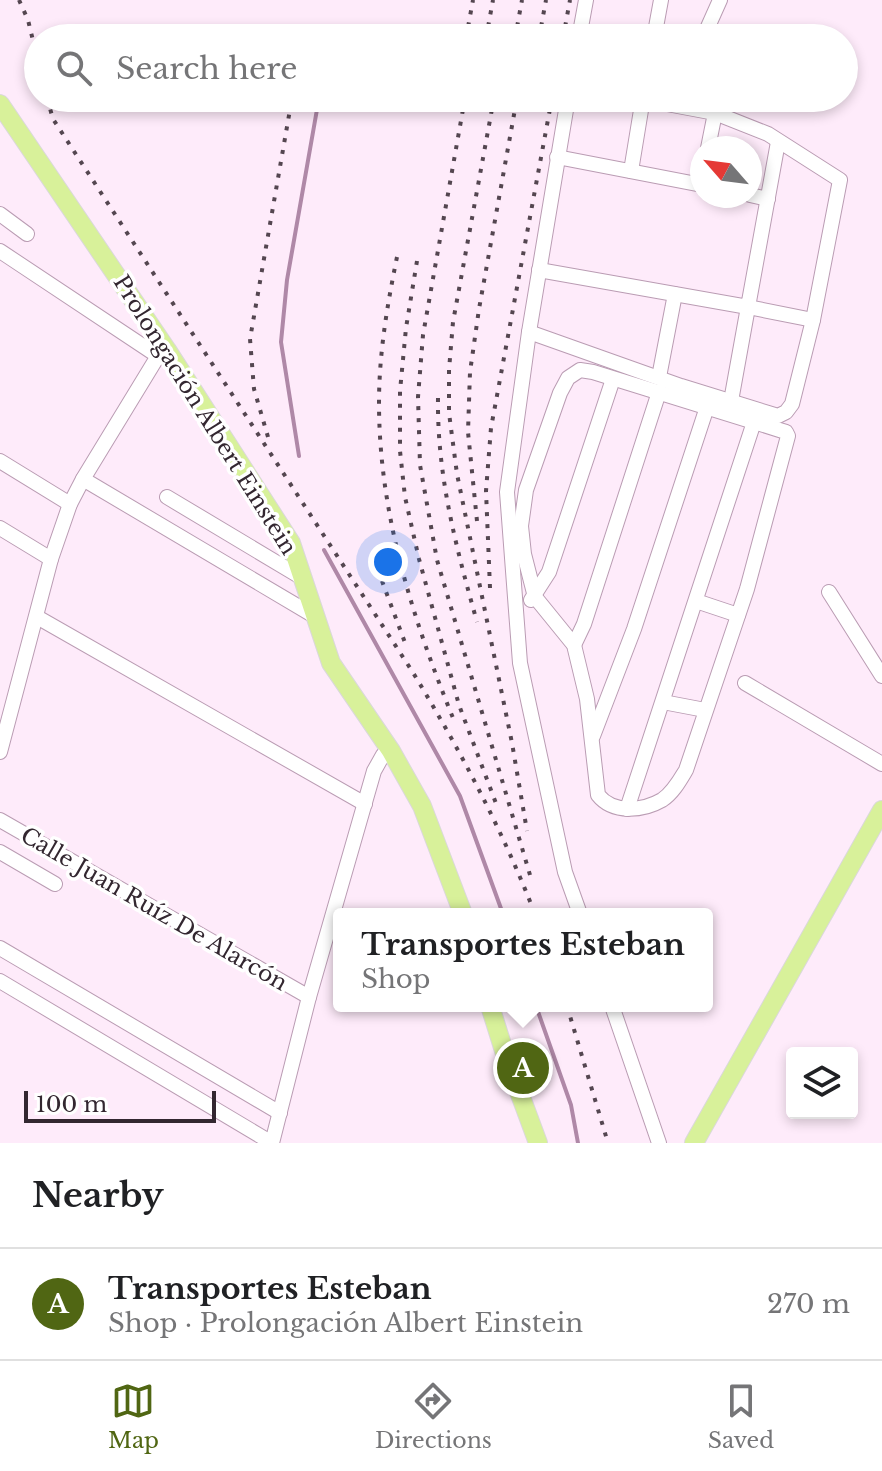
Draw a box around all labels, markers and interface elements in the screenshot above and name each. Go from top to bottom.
search box [24,24,858,112]
icon: search [52,46,96,90]
text: Search here [116,50,297,87]
north arrow [690,136,762,208]
street label: Prolongación Albert Einstein [108,270,302,560]
your location [368,542,408,582]
street label: Calle Juan Ruíz De Alarcón [16,822,292,996]
popup [333,908,713,1012]
text: Transportes Esteban [361,926,685,963]
text: Shop [361,963,431,995]
pin: A [497,1038,549,1098]
map controls [786,1047,858,1119]
button: layers [786,1047,858,1119]
scale bar [24,1087,216,1123]
text: 100 m [36,1091,107,1118]
text: Nearby [32,1174,164,1216]
text: Transportes Esteban [108,1270,432,1307]
text: A [47,1288,69,1320]
text: 270 m [767,1288,850,1320]
text: Shop · Prolongación Albert Einstein [108,1307,583,1339]
tab: Map [108,1379,159,1454]
tab: Directions [375,1379,492,1454]
tab: Saved [708,1379,774,1454]

